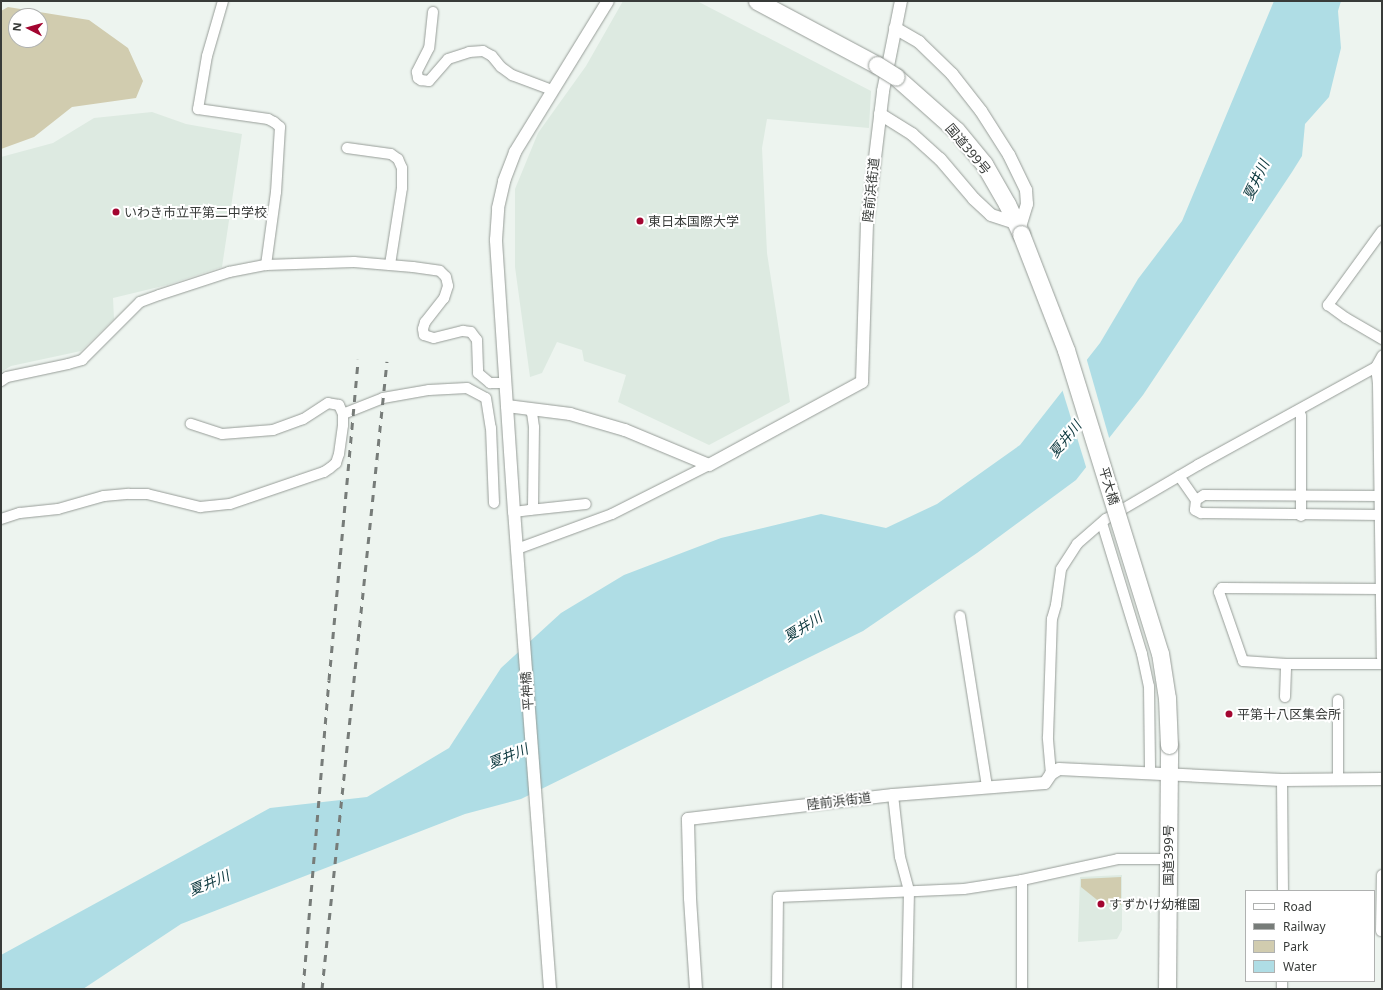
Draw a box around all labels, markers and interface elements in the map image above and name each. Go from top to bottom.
north arrow [8,8,48,48]
text: N [9,22,24,32]
street label: 国道399号 [942,121,994,177]
street label: 陸前浜街道 [860,157,882,223]
water label: 夏井川 [1240,157,1272,203]
place label: いわき市立平第二中学校 [124,204,267,220]
marker: いわき市立平第二中学校 [111,207,121,217]
place label: 東日本国際大学 [648,213,739,229]
marker: 東日本国際大学 [635,216,645,226]
water label: 夏井川 [1045,417,1085,461]
street label: 平大橋 [1096,465,1122,507]
water label: 夏井川 [781,609,825,645]
street label: 平神橋 [518,671,536,711]
place label: 平第十八区集会所 [1237,706,1341,722]
marker: 平第十八区集会所 [1224,709,1234,719]
water label: 夏井川 [485,740,531,772]
street label: 陸前浜街道 [806,789,872,813]
street label: 国道399号 [1160,824,1176,886]
water label: 夏井川 [186,867,232,899]
legend [1245,890,1375,982]
place label: すずかけ幼稚園 [1109,896,1200,912]
text: Road [1283,898,1312,915]
marker: すずかけ幼稚園 [1096,899,1106,909]
text: Railway [1283,918,1326,935]
text: Park [1283,938,1308,955]
text: Water [1283,958,1317,975]

